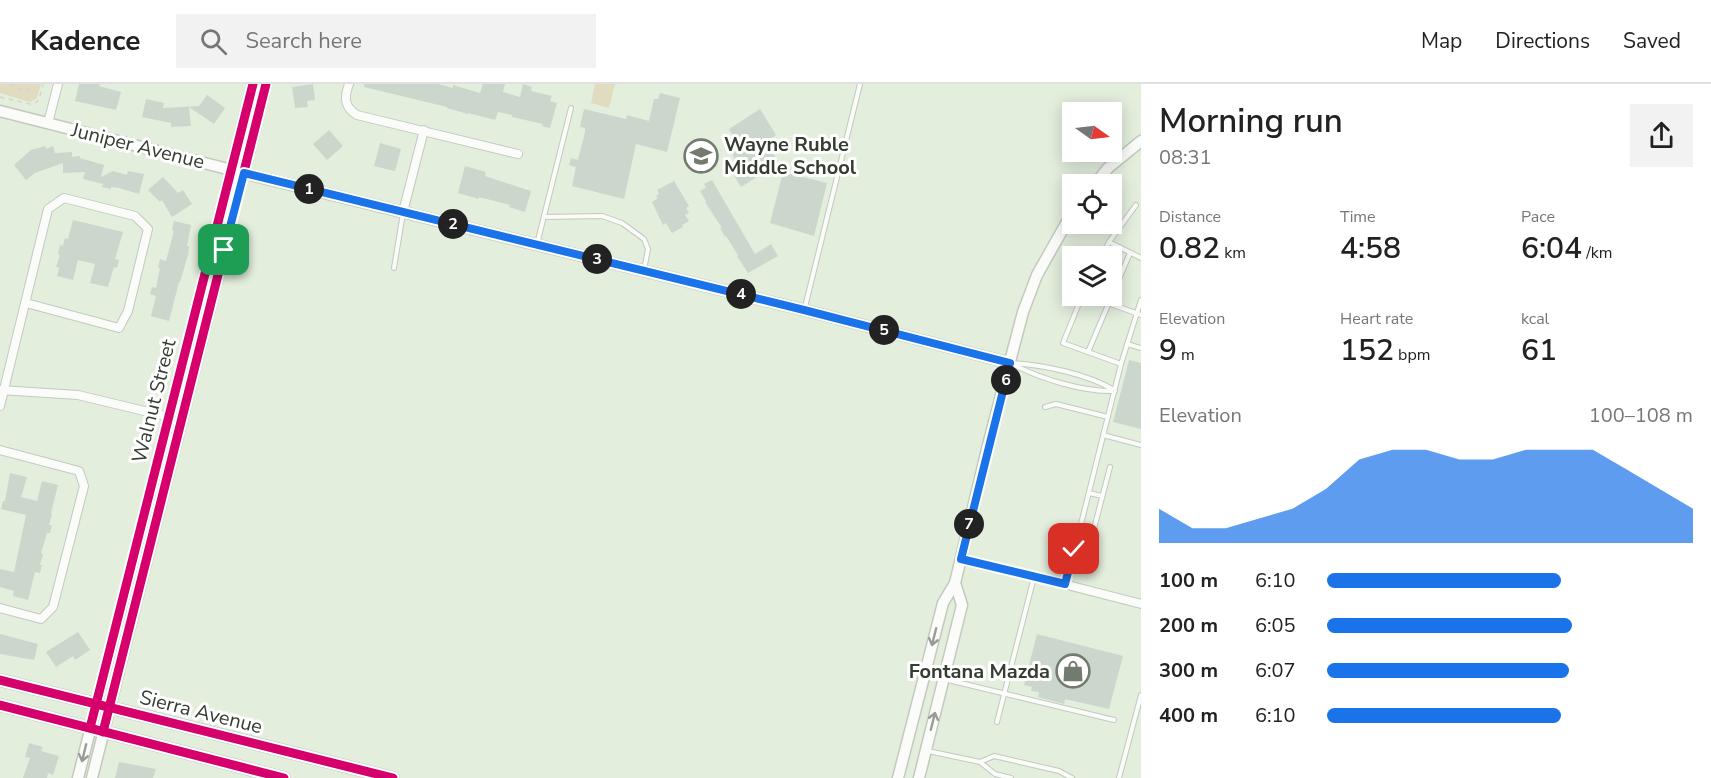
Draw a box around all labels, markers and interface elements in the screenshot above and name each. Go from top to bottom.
search box [176,14,596,68]
text: Kadence [30,22,140,60]
icon: search [197,25,230,58]
text: Search here [245,26,362,56]
text: Map [1421,27,1462,55]
text: Directions [1495,27,1590,55]
text: Saved [1623,27,1681,55]
text: Morning run [1159,99,1343,144]
north arrow [1062,102,1122,162]
map controls [1062,102,1122,306]
button: share [1630,104,1693,167]
street label: Juniper Avenue [68,116,207,176]
place label: Wayne Ruble Middle School [724,131,857,181]
school or university icon: Wayne Ruble Middle School [683,138,719,174]
text: 08:31 [1159,144,1212,171]
pin: 1 [294,174,324,204]
button: locate [1062,174,1122,234]
text: 1 [304,178,314,200]
text: Distance [1159,206,1221,228]
text: Time [1340,206,1376,228]
text: Pace [1521,206,1555,228]
pin: 2 [438,209,468,239]
text: 2 [448,213,458,235]
pin [198,224,249,275]
text: 0.82 [1159,228,1220,269]
text: 4:58 [1340,228,1401,269]
text: 6:04 [1521,228,1582,269]
icon: arrive [207,233,240,266]
text: km [1220,242,1246,264]
text: /km [1582,242,1612,264]
pin: 3 [582,244,612,274]
button: layers [1062,246,1122,306]
text: 3 [592,248,602,270]
pin: 4 [726,279,756,309]
text: 4 [736,283,746,305]
text: Elevation [1159,308,1225,330]
text: Heart rate [1340,308,1413,330]
text: kcal [1521,308,1549,330]
pin: 5 [869,315,899,345]
text: 5 [879,319,889,341]
text: 9 [1159,330,1177,371]
text: 152 [1340,330,1394,371]
text: 61 [1521,330,1557,371]
street label: Walnut Street [126,335,183,466]
text: m [1177,344,1195,366]
text: bpm [1394,344,1430,366]
pin: 6 [991,365,1021,395]
text: 6 [1001,369,1011,391]
text: Elevation [1159,402,1242,429]
text: 100–108 m [1589,402,1693,429]
pin: 7 [954,509,984,539]
text: 7 [964,513,974,535]
pin [1048,523,1099,574]
icon: check [1057,532,1090,565]
text: 100 m [1159,567,1218,594]
text: 6:10 [1255,567,1296,594]
text: 200 m [1159,612,1218,639]
text: 6:05 [1255,612,1296,639]
one-way arrow [928,627,939,646]
shop icon: Fontana Mazda [1055,653,1091,689]
text: 300 m [1159,657,1218,684]
text: 6:07 [1255,657,1296,684]
place label: Fontana Mazda [909,658,1050,685]
street label: Sierra Avenue [137,684,265,740]
text: 400 m [1159,702,1218,729]
text: 6:10 [1255,702,1296,729]
one-way arrow [928,712,940,731]
one-way arrow [78,743,89,762]

